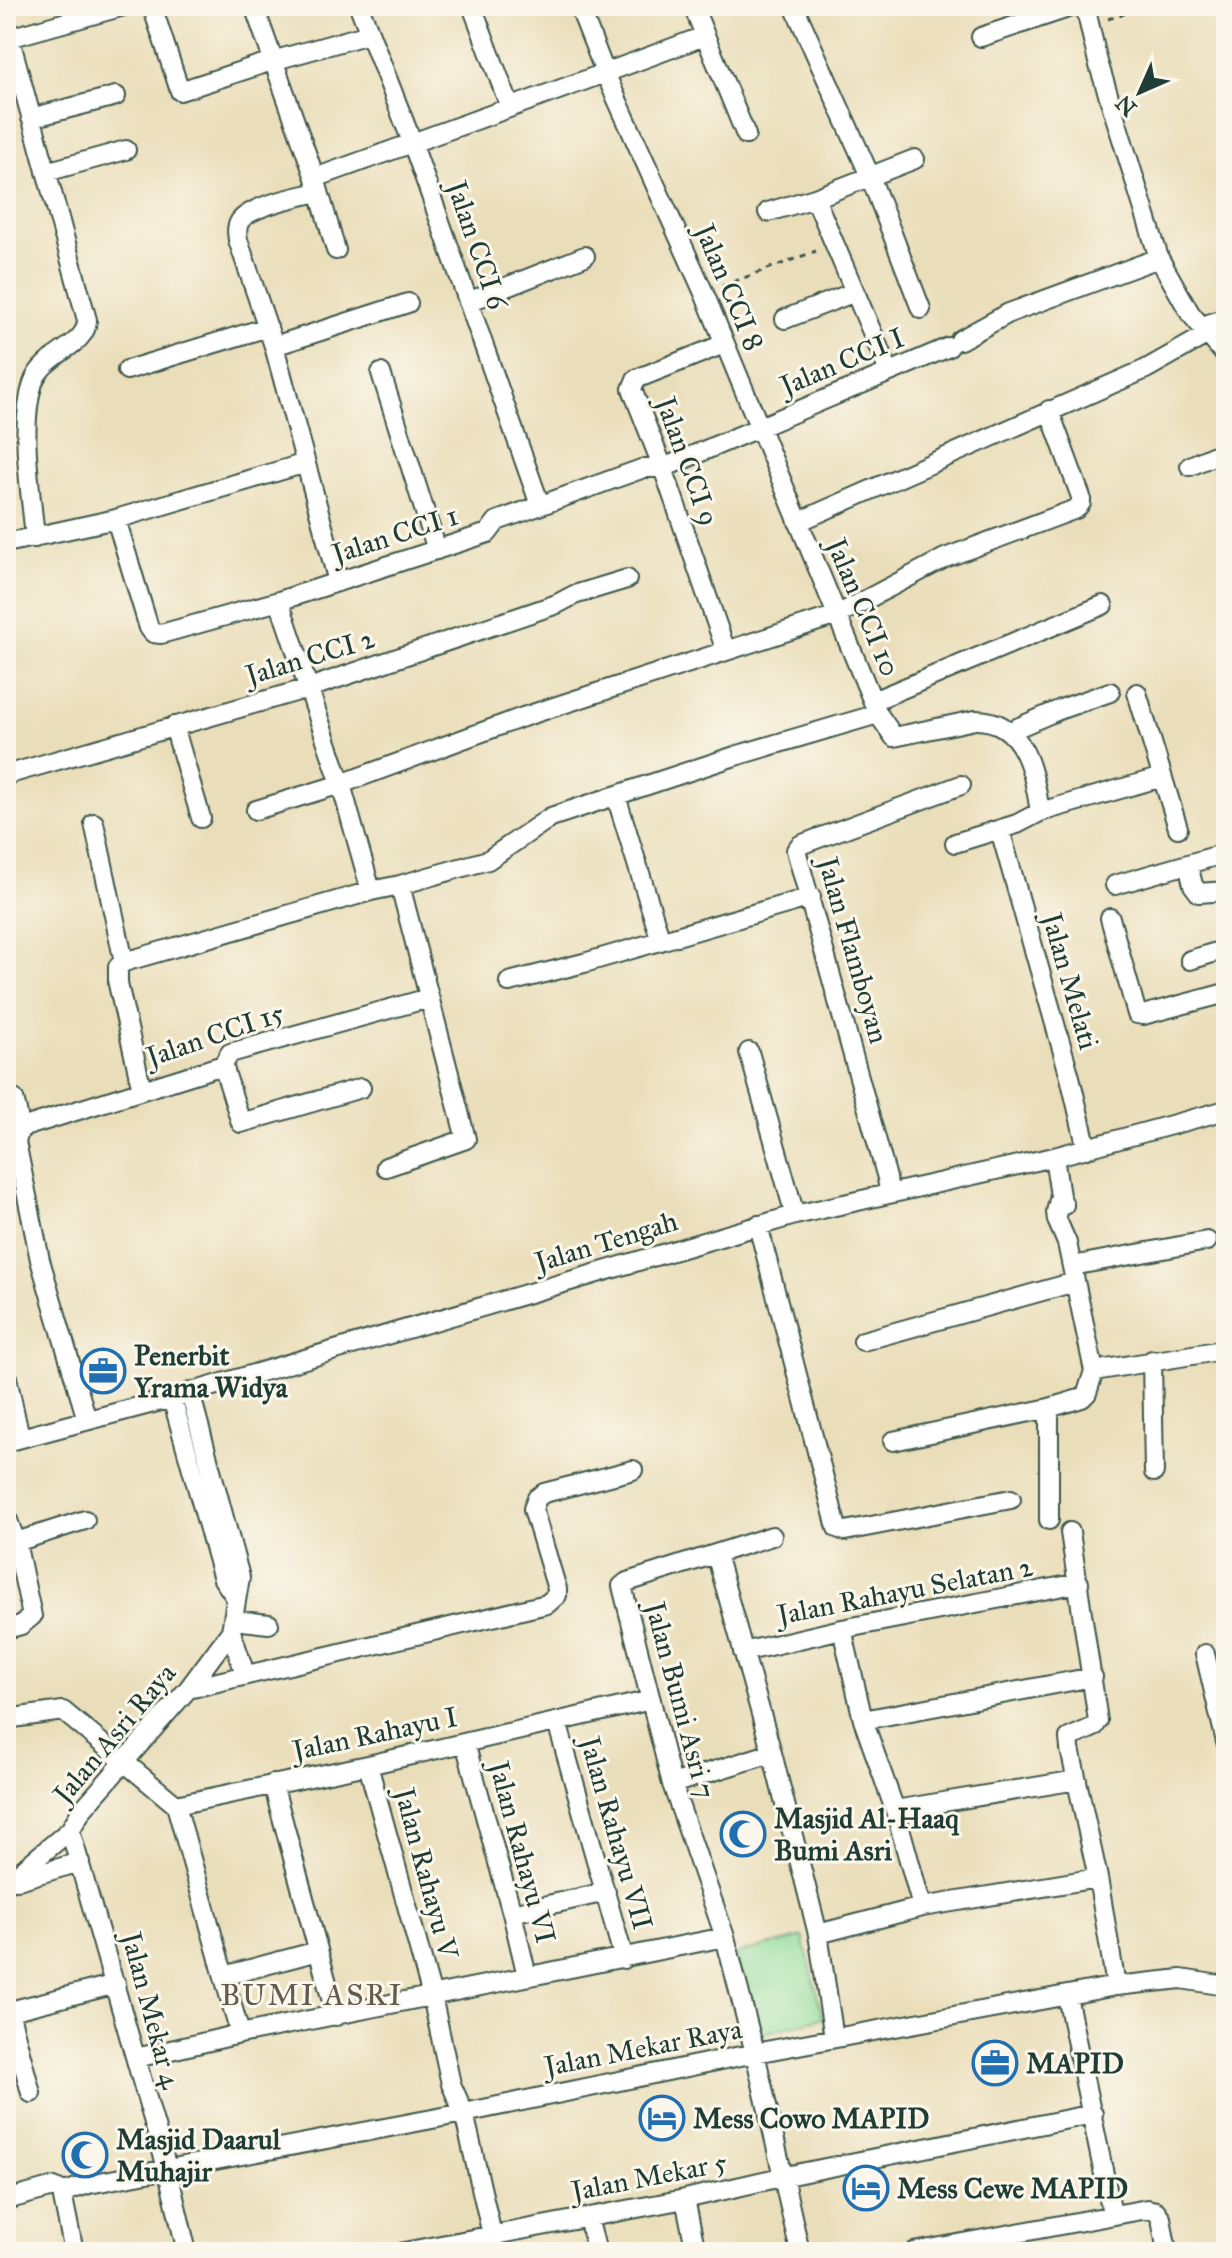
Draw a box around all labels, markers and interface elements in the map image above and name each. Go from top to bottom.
north arrow [1100,52,1180,132]
text: N [1110,89,1142,122]
street label: Jalan CCI 6 [438,173,516,316]
street label: Jalan CCI 8 [686,216,772,356]
street label: Jalan CCI I [772,320,909,404]
street label: Jalan CCI 9 [647,389,727,530]
street label: Jalan CCI 1 [325,498,463,572]
street label: Jalan CCI 10 [818,530,908,681]
street label: Jalan CCI 2 [239,620,379,694]
street label: Jalan Flamboyan [809,850,897,1047]
street label: Jalan Melati [1034,906,1107,1054]
street label: Jalan CCI 15 [139,995,289,1075]
street label: Jalan Tengah [528,1203,682,1281]
place label: Penerbit Yrama Widya [133,1338,289,1405]
office icon: Penerbit Yrama Widya [79,1347,127,1395]
street label: Jalan Rahayu Selatan 2 [771,1549,1036,1633]
street label: Jalan Bumi Asri 7 [637,1595,724,1802]
street label: Jalan Asri Raya [44,1656,183,1813]
street label: Jalan Rahayu I [287,1699,461,1769]
street label: Jalan Rahayu VII [571,1730,661,1934]
street label: Jalan Rahayu VI [481,1754,564,1947]
street label: Jalan Rahayu V [386,1781,466,1964]
place label: Masjid Al-Haaq Bumi Asri [774,1801,960,1868]
mosque icon: Masjid Al-Haaq Bumi Asri [719,1810,767,1858]
street label: Jalan Mekar 4 [113,1925,190,2093]
district label: BUMI ASRI [221,1977,403,2013]
street label: Jalan Mekar Raya [538,2011,745,2084]
office icon: MAPID [971,2039,1019,2087]
place label: MAPID [1026,2046,1124,2081]
hotel icon: Mess Cowo MAPID [638,2094,686,2142]
place label: Mess Cowo MAPID [693,2101,929,2136]
place label: Masjid Daarul Muhajir [116,2122,281,2189]
mosque icon: Masjid Daarul Muhajir [61,2131,109,2179]
street label: Jalan Mekar 5 [565,2144,730,2209]
hotel icon: Mess Cewe MAPID [842,2164,890,2212]
place label: Mess Cewe MAPID [897,2171,1128,2206]

